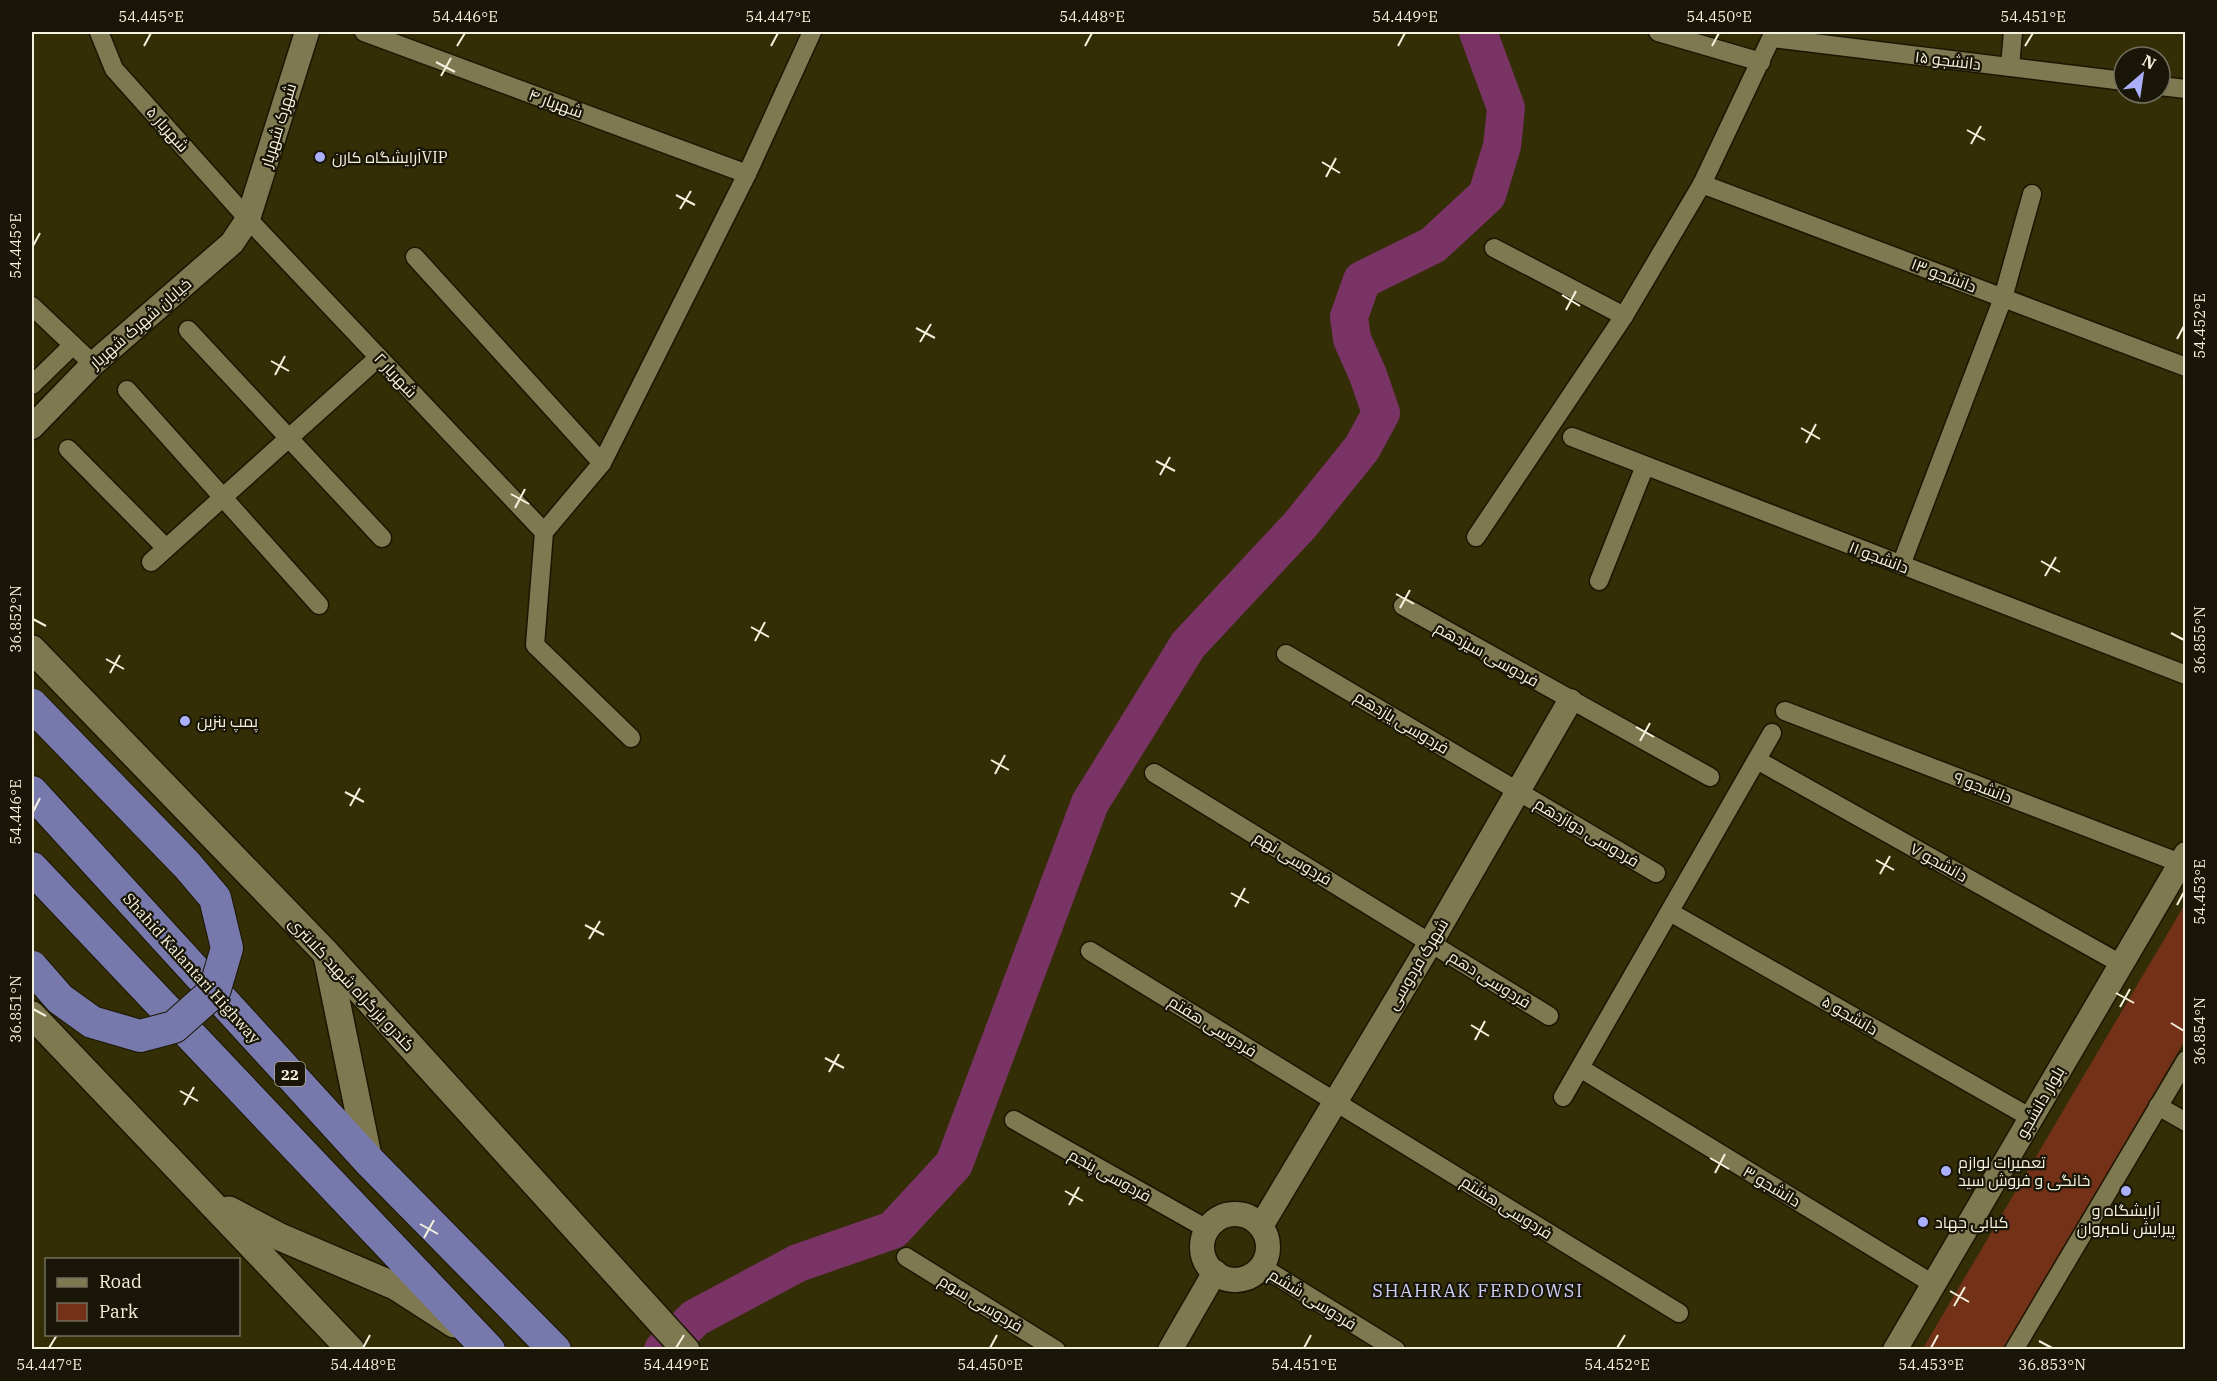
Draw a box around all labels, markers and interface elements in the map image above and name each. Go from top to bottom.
text: 54.445°E [118,7,184,26]
text: 54.446°E [432,7,498,26]
text: 54.447°E [745,7,811,26]
text: 54.448°E [1059,7,1125,26]
text: 54.449°E [1372,7,1438,26]
text: 54.450°E [1686,7,1752,26]
text: 54.451°E [2000,7,2066,26]
north arrow [2112,45,2172,105]
street label: دانشجو ۱۵ [1914,46,1982,74]
text: N [2139,50,2160,74]
street label: شهرک شهریار [255,81,301,171]
street label: شهریار ۴ [526,84,586,123]
street label: ۵ شهریار [142,102,194,157]
place label: آرایشگاه کارنVIP [332,147,448,168]
marker: آرایشگاه کارنVIP [313,150,327,164]
text: 54.445°E [6,213,25,279]
street label: دانشجو ۱۳ [1908,253,1980,297]
street label: خیابان شهرک شهریار [84,273,196,374]
text: 54.452°E [2190,293,2209,359]
street label: ۲ شهریار [370,348,422,402]
street label: دانشجو ۱۱ [1846,536,1912,578]
text: 36.852°N [6,585,25,653]
text: 36.855°N [2190,606,2209,674]
street label: فردوسی سیزدهم [1431,617,1542,693]
street label: فردوسی یازدهم [1350,686,1453,760]
place label: پمپ بنزین [197,711,259,733]
marker: پمپ بنزین [178,714,192,728]
street label: دانشجو ۹ [1951,767,2015,807]
text: 54.446°E [6,779,25,845]
street label: فردوسی دوازدهم [1530,793,1643,873]
street label: فردوسی نهم [1249,827,1336,891]
street label: دانشجو ۷ [1907,838,1971,886]
text: 54.453°E [2190,859,2209,925]
street label: Shahid Kalantari Highway [119,888,265,1048]
street label: کندرو بزرگراه شهید کلانتری [284,913,419,1056]
street label: شهرک فردوسی [1382,915,1453,1014]
street label: فردوسی دهم [1444,946,1535,1014]
text: 36.851°N [6,975,25,1043]
street label: فردوسی هفتم [1164,991,1261,1063]
street label: دانشجو ۵ [1818,991,1882,1039]
text: 36.854°N [2190,997,2209,1065]
road number: 22 [275,1062,305,1086]
street label: بلوار دانشجو [2011,1063,2069,1141]
street label: فردوسی پنجم [1064,1144,1155,1208]
place label: تعمیرات لوازم خانگی و فروش سید [1958,1152,2090,1191]
street label: دانشجو ۳ [1740,1161,1804,1211]
marker: تعمیرات لوازم خانگی و فروش سید [1939,1164,1953,1178]
street label: فردوسی هشتم [1457,1171,1556,1245]
marker: آرایشگاه و پیرایش نامبروان [2119,1184,2133,1198]
place label: آرایشگاه و پیرایش نامبروان [2077,1200,2176,1240]
place label: کبابی جهاد [1935,1212,2008,1233]
marker: کبابی جهاد [1916,1215,1930,1229]
legend [45,1258,240,1336]
street label: فردوسی ششم [1264,1264,1361,1336]
text: Road [99,1270,142,1293]
street label: فردوسی سوم [934,1270,1027,1338]
district label: SHAHRAK FERDOWSI [1372,1279,1584,1302]
text: Park [99,1300,139,1323]
text: 54.447°E [16,1355,82,1374]
text: 54.448°E [330,1355,396,1374]
text: 54.449°E [643,1355,709,1374]
text: 54.450°E [957,1355,1023,1374]
text: 54.451°E [1271,1355,1337,1374]
text: 54.452°E [1584,1355,1650,1374]
text: 54.453°E [1898,1355,1964,1374]
text: 36.853°N [2018,1355,2086,1374]

